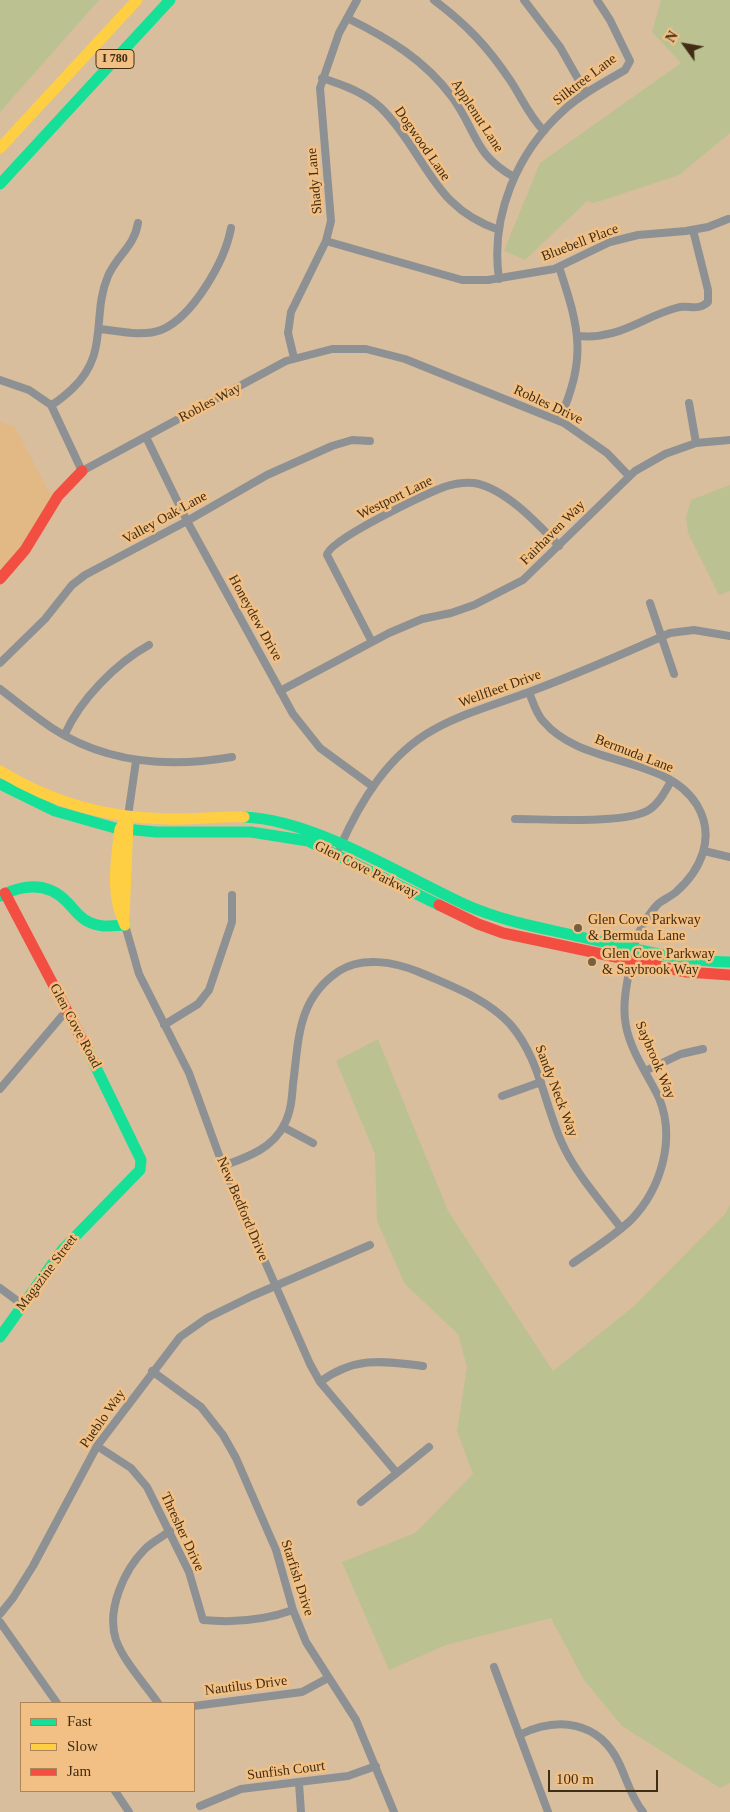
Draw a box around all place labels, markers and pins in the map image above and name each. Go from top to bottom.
place label: Glen Cove Parkway & Bermuda Lane [588,912,701,944]
marker: Glen Cove Parkway & Bermuda Lane [572,922,584,934]
place label: Glen Cove Parkway & Saybrook Way [602,946,715,979]
marker: Glen Cove Parkway & Saybrook Way [586,956,598,968]

